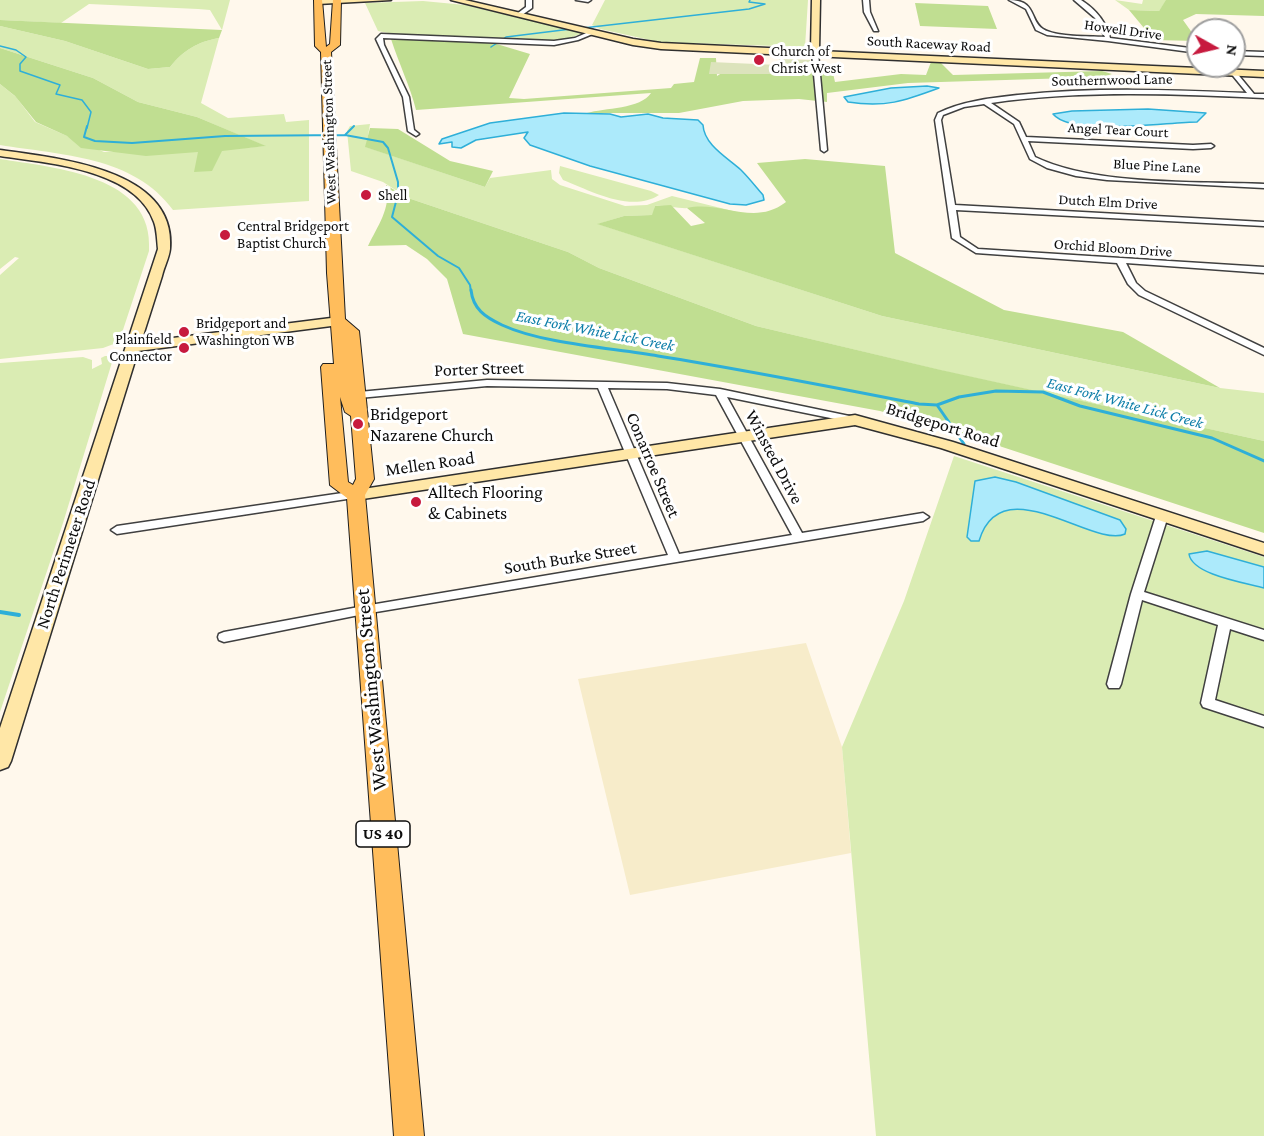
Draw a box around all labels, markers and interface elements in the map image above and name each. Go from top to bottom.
street label: Howell Drive [1083,16,1163,44]
north arrow [1186,18,1246,78]
street label: South Raceway Road [867,32,991,56]
place label: Church of Christ West [771,42,841,77]
text: N [1223,44,1242,57]
marker: Church of Christ West [752,53,766,67]
street label: West Washington Street [317,59,341,205]
street label: Southernwood Lane [1051,70,1173,90]
street label: Angel Tear Court [1067,118,1169,142]
street label: Blue Pine Lane [1113,155,1201,177]
place label: Shell [378,186,408,204]
marker: Shell [359,188,373,202]
street label: Dutch Elm Drive [1058,190,1158,214]
place label: Central Bridgeport Baptist Church [237,217,349,252]
marker: Central Bridgeport Baptist Church [218,228,232,242]
street label: Orchid Bloom Drive [1053,235,1173,261]
water label: East Fork White Lick Creek [514,306,676,356]
place label: Bridgeport and Washington WB [196,314,294,349]
marker: Bridgeport and Washington WB [177,325,191,339]
place label: Plainfield Connector [109,330,172,365]
marker: Plainfield Connector [177,341,191,355]
street label: Porter Street [434,357,524,381]
water label: East Fork White Lick Creek [1045,373,1205,433]
street label: Bridgeport Road [884,397,1002,453]
place label: Bridgeport Nazarene Church [370,403,494,446]
street label: Winsted Drive [740,406,808,508]
street label: Conarroe Street [621,409,685,521]
marker: Bridgeport Nazarene Church [351,417,365,431]
street label: Mellen Road [384,447,476,481]
street label: North Perimeter Road [32,476,100,632]
place label: Alltech Flooring & Cabinets [428,481,543,524]
marker: Alltech Flooring & Cabinets [409,495,423,509]
street label: South Burke Street [502,537,638,579]
street label: West Washington Street [350,588,392,792]
road number: US 40 [356,821,410,847]

